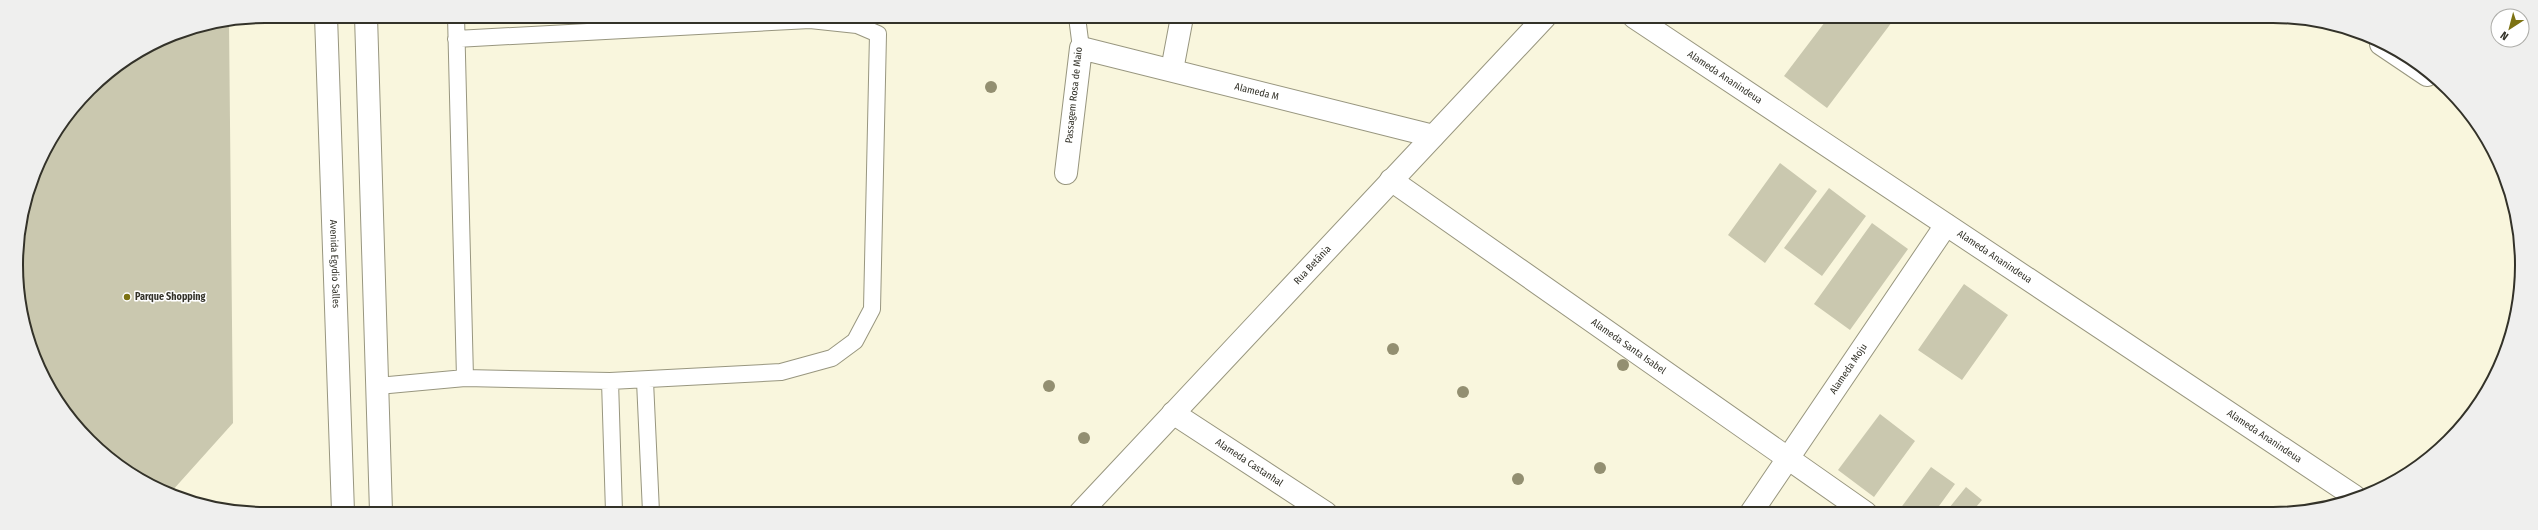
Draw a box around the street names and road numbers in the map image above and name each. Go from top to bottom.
street label: Passagem Rosa de Maio [1063,46,1085,144]
street label: Alameda Ananindeua [1685,48,1764,107]
street label: Alameda M [1233,81,1280,103]
street label: Avenida Egydio Salles [327,219,342,308]
street label: Alameda Ananindeua [1955,228,2034,286]
street label: Rua Betânia [1291,243,1334,287]
street label: Alameda Santa Isabel [1589,316,1668,377]
street label: Alameda Moju [1827,341,1870,396]
street label: Alameda Ananindeua [2225,407,2304,465]
street label: Alameda Castanhal [1213,436,1286,489]

